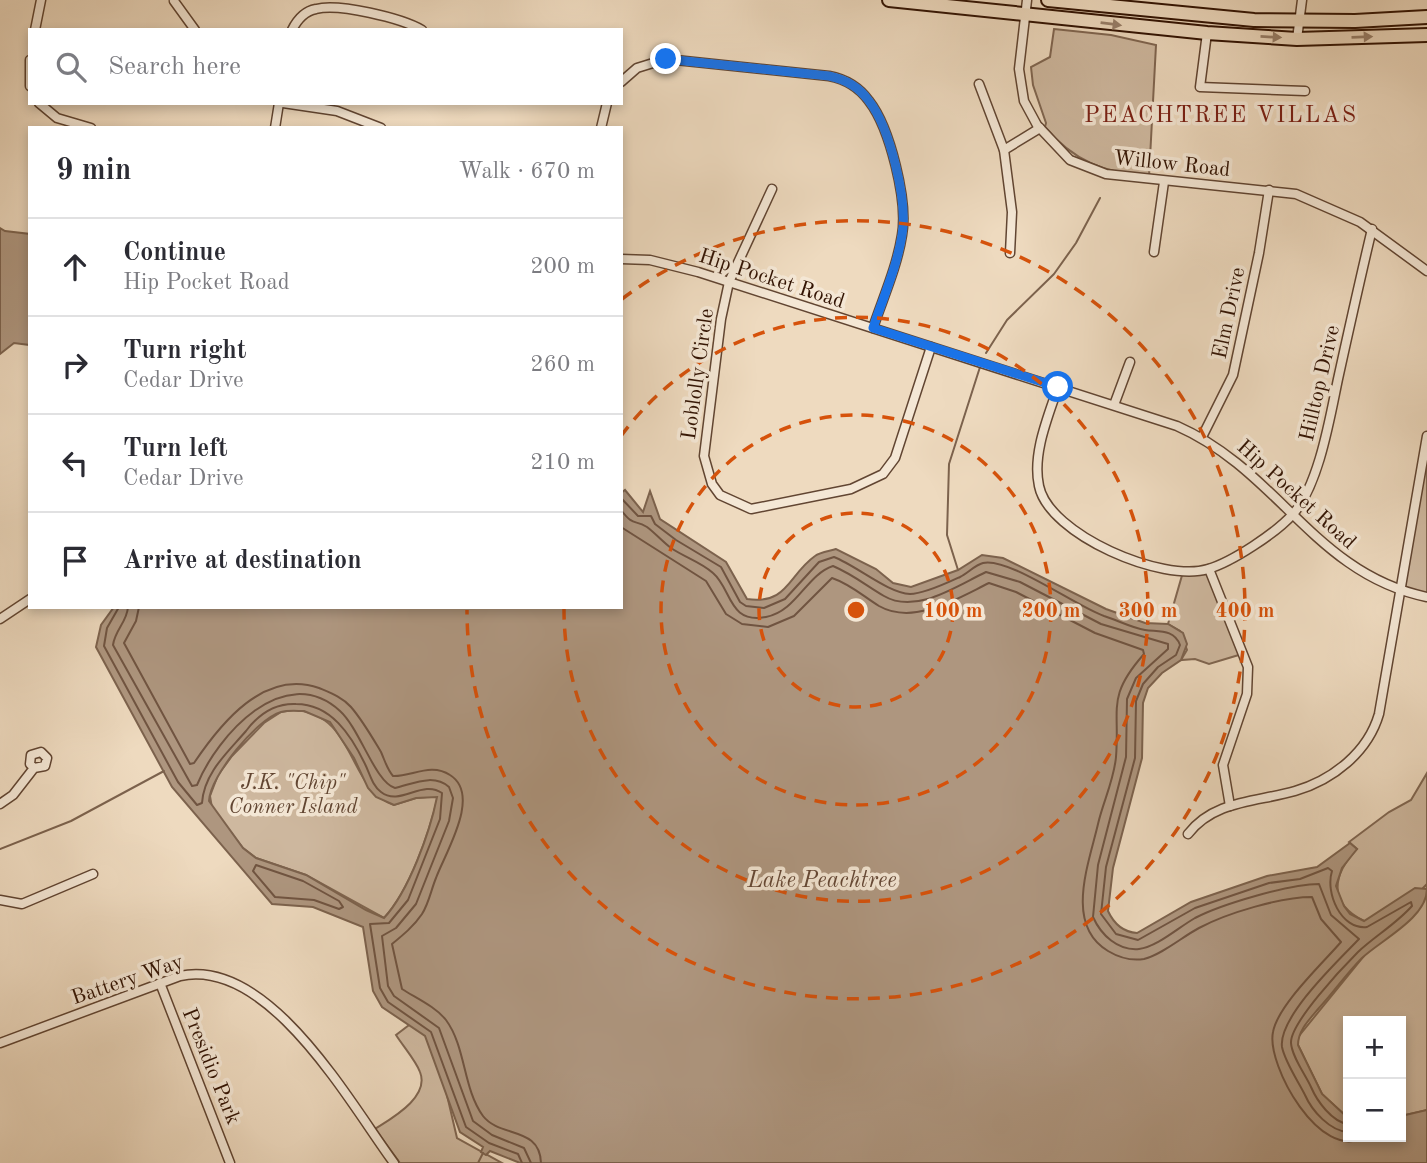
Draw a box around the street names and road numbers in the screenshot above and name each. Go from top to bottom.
street label: Willow Road [1112,148,1231,181]
street label: Hip Pocket Road [696,246,847,313]
street label: Elm Drive [1210,266,1249,361]
street label: Loblolly Circle [679,307,718,441]
street label: Hilltop Drive [1297,323,1344,443]
street label: Hip Pocket Road [1232,436,1360,554]
street label: Battery Way [69,951,186,1009]
street label: Presidio Park [178,1005,244,1128]

